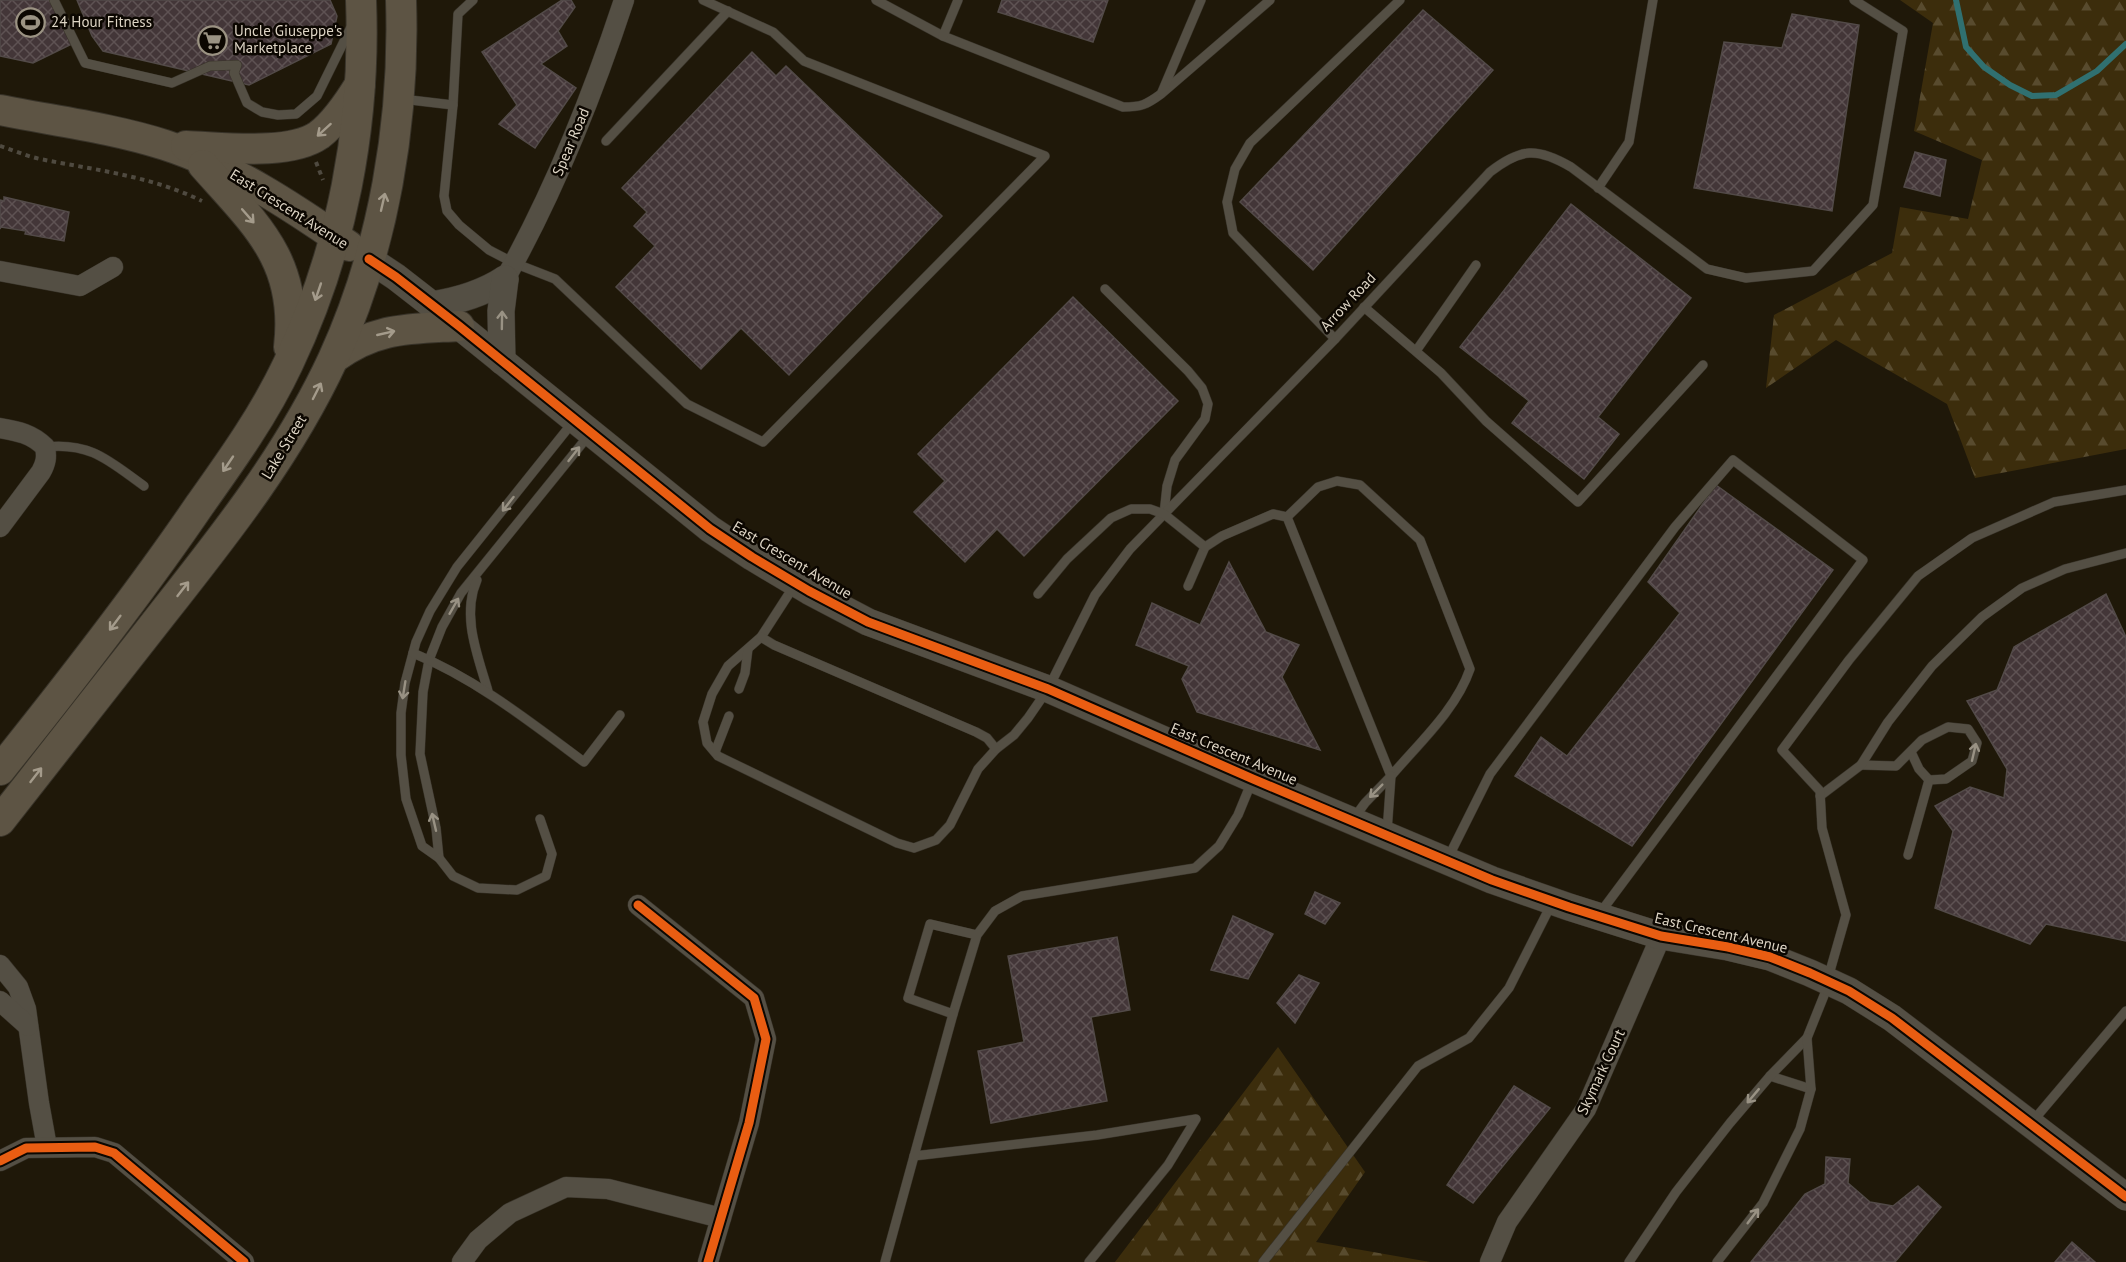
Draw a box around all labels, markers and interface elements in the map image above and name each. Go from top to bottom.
sports icon: 24 Hour Fitness [14,6,46,38]
place label: 24 Hour Fitness [51,12,152,31]
place label: Uncle Giuseppe's Marketplace [234,21,342,57]
supermarket icon: Uncle Giuseppe's Marketplace [197,24,229,56]
street label: Spear Road [548,105,593,179]
one-way arrow [317,123,332,137]
street label: East Crescent Avenue [227,165,352,253]
one-way arrow [378,193,390,212]
one-way arrow [241,208,255,223]
street label: Arrow Road [1316,268,1380,335]
one-way arrow [311,282,322,301]
one-way arrow [496,311,507,331]
one-way arrow [376,326,395,338]
one-way arrow [312,383,323,401]
street label: Lake Street [257,411,310,482]
one-way arrow [568,446,581,462]
one-way arrow [222,456,234,472]
one-way arrow [501,496,514,512]
street label: East Crescent Avenue [729,516,855,603]
one-way arrow [176,581,189,597]
one-way arrow [448,598,460,615]
one-way arrow [108,615,121,631]
one-way arrow [398,680,409,699]
street label: East Crescent Avenue [1168,718,1300,789]
one-way arrow [1969,742,1980,761]
one-way arrow [30,767,43,783]
one-way arrow [1369,784,1383,799]
one-way arrow [428,813,440,832]
street label: East Crescent Avenue [1653,908,1789,957]
street label: Skymark Court [1572,1026,1629,1118]
one-way arrow [1746,1088,1760,1103]
one-way arrow [1747,1208,1759,1224]

